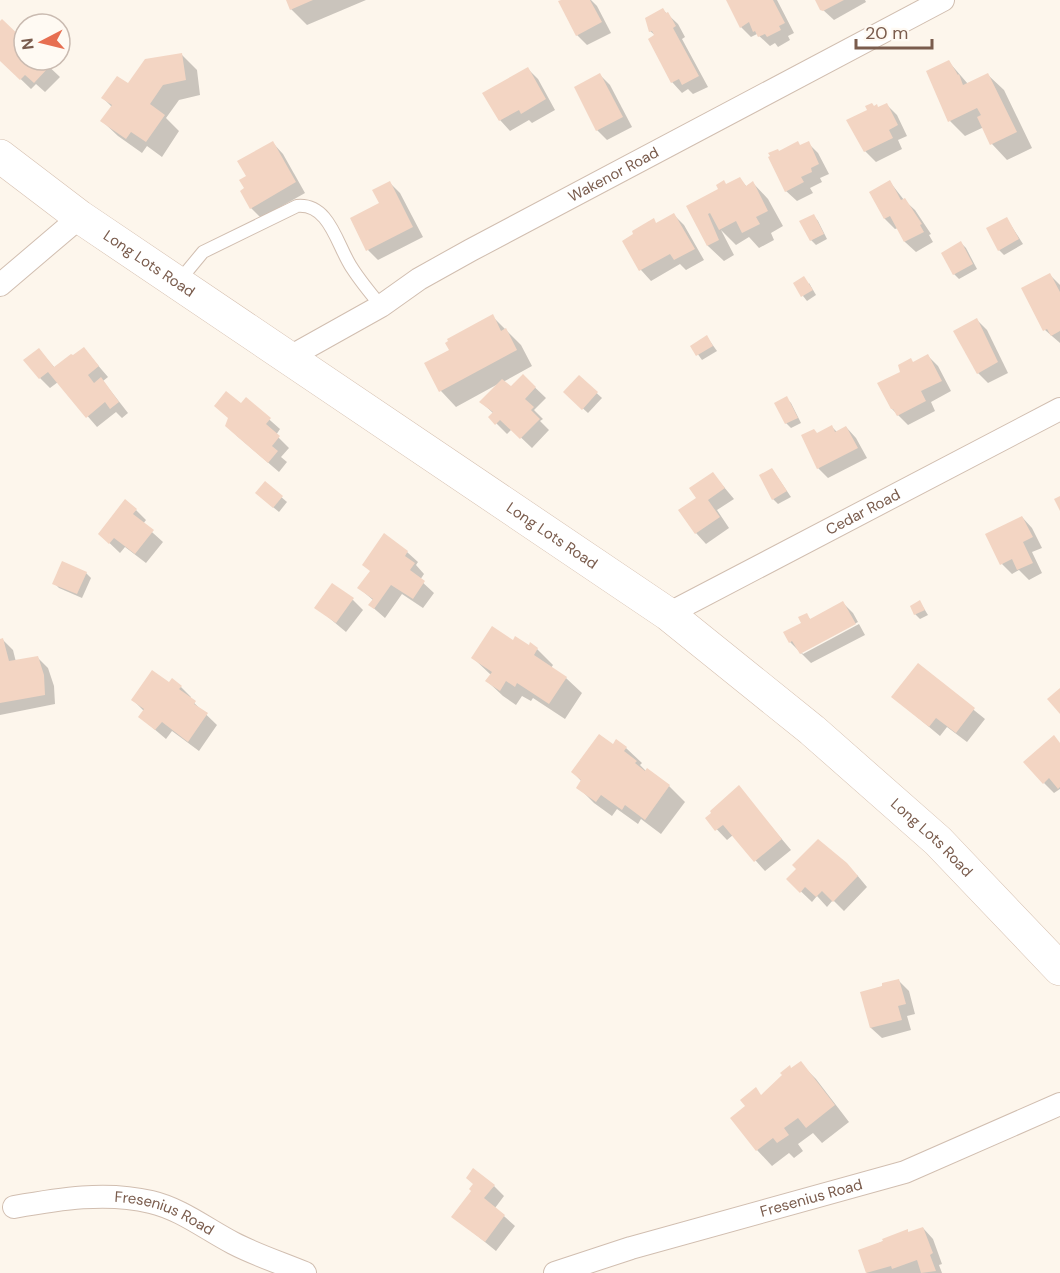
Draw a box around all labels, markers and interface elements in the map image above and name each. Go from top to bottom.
north arrow [12,12,72,72]
scale bar [856,12,932,50]
text: 20 m [865,21,908,45]
text: N [16,37,39,51]
street label: Wakenor Road [565,142,662,207]
street label: Long Lots Road [100,226,199,302]
street label: Cedar Road [822,484,904,540]
street label: Long Lots Road [502,498,601,574]
street label: Long Lots Road [886,794,977,881]
street label: Fresenius Road [758,1174,865,1222]
street label: Fresenius Road [114,1187,218,1240]

